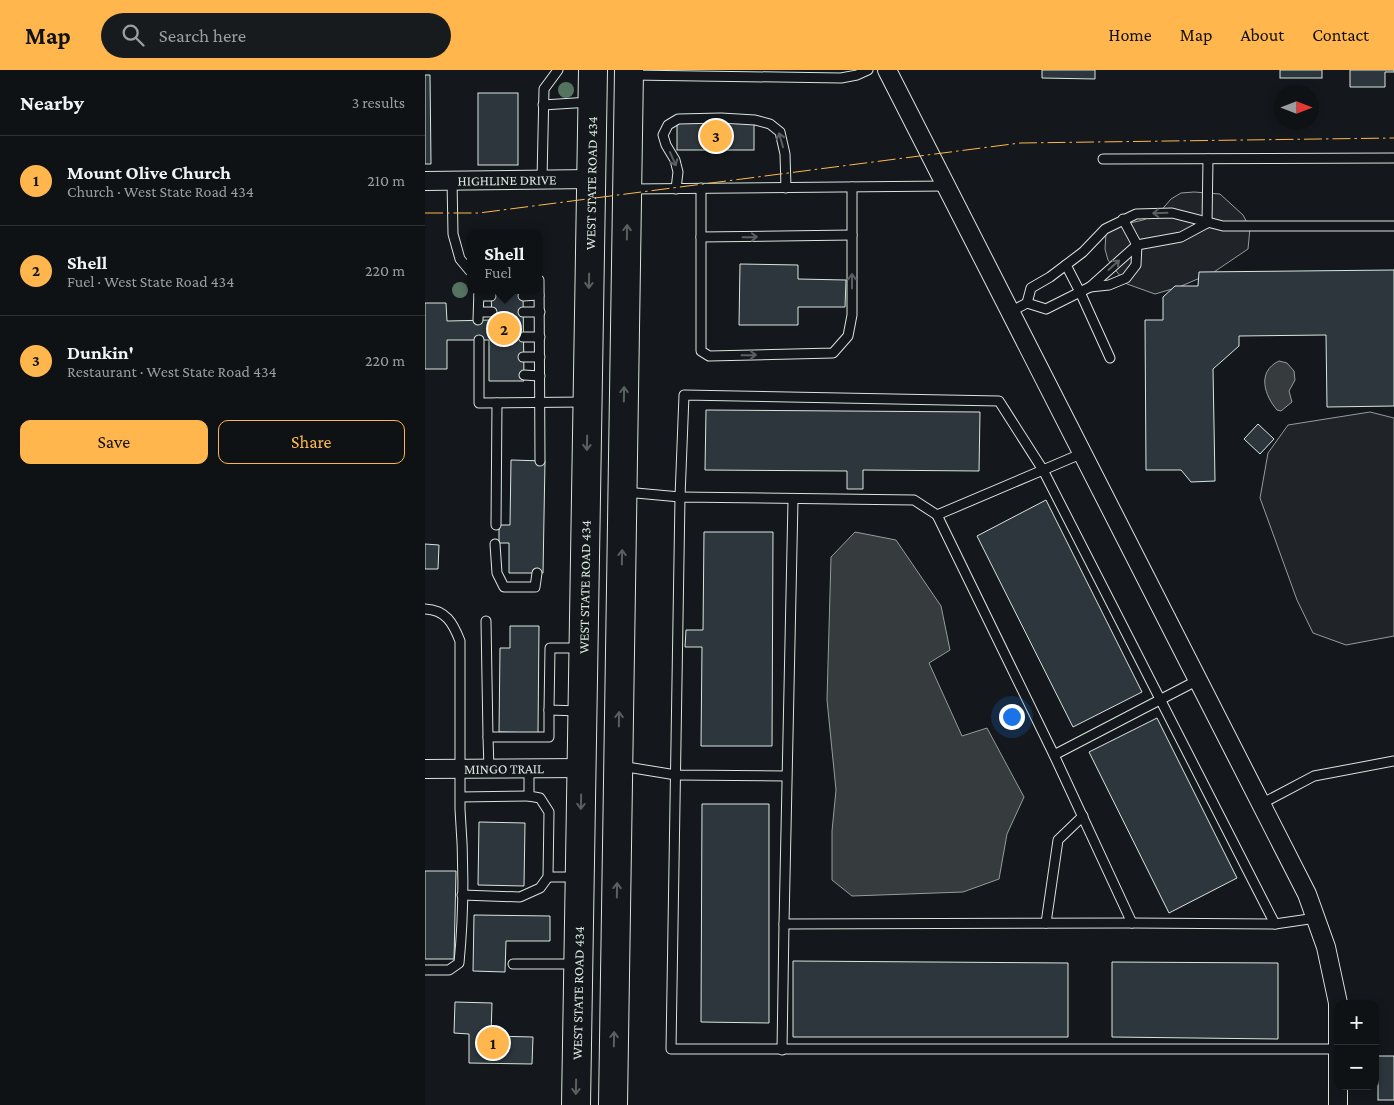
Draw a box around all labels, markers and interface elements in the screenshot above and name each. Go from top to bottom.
search box [101,13,451,58]
icon: search [119,21,147,49]
text: Map [25,22,71,49]
text: Search here [159,25,246,46]
text: Home [1109,25,1152,45]
text: Map [1180,25,1212,45]
text: About [1240,25,1284,45]
text: Contact [1312,25,1369,45]
north arrow [1274,85,1319,130]
text: Nearby [20,91,84,115]
text: 3 results [352,94,405,111]
street label: WEST STATE ROAD 434 [582,116,600,250]
pin: 3 [700,117,732,155]
one-way arrow [776,132,785,148]
one-way arrow [669,151,679,166]
text: Mount Olive Church [67,162,231,183]
street label: HIGHLINE DRIVE [457,171,557,189]
text: 1 [33,172,39,189]
text: 210 m [367,172,405,189]
text: Church · West State Road 434 [67,183,254,200]
one-way arrow [1152,208,1168,218]
one-way arrow [622,224,632,240]
popup [467,229,542,294]
one-way arrow [742,232,758,241]
text: Shell [484,243,525,264]
text: Shell [67,252,107,273]
one-way arrow [1108,259,1121,271]
text: 2 [32,262,40,279]
text: 220 m [365,262,405,279]
text: Fuel [484,264,512,281]
text: Fuel · West State Road 434 [67,273,234,290]
one-way arrow [585,273,594,289]
one-way arrow [847,273,857,290]
pin: 2 [488,310,520,348]
text: Dunkin' [67,342,134,363]
one-way arrow [740,350,756,360]
text: 3 [32,352,40,369]
text: 220 m [365,352,405,369]
text: Restaurant · West State Road 434 [67,363,277,380]
one-way arrow [620,387,629,403]
button: Save [20,420,208,464]
button: Share [218,420,405,464]
one-way arrow [582,435,592,451]
street label: WEST STATE ROAD 434 [575,520,594,654]
one-way arrow [617,549,627,566]
your location [999,704,1025,730]
one-way arrow [615,712,624,728]
street label: MINGO TRAIL [464,760,544,777]
one-way arrow [577,794,586,810]
one-way arrow [612,882,622,898]
street label: WEST STATE ROAD 434 [569,926,587,1060]
map controls [1334,1000,1379,1090]
button: + [1334,1000,1379,1045]
pin: 1 [477,1024,509,1062]
one-way arrow [610,1031,619,1047]
button: − [1334,1045,1379,1090]
one-way arrow [571,1078,581,1095]

